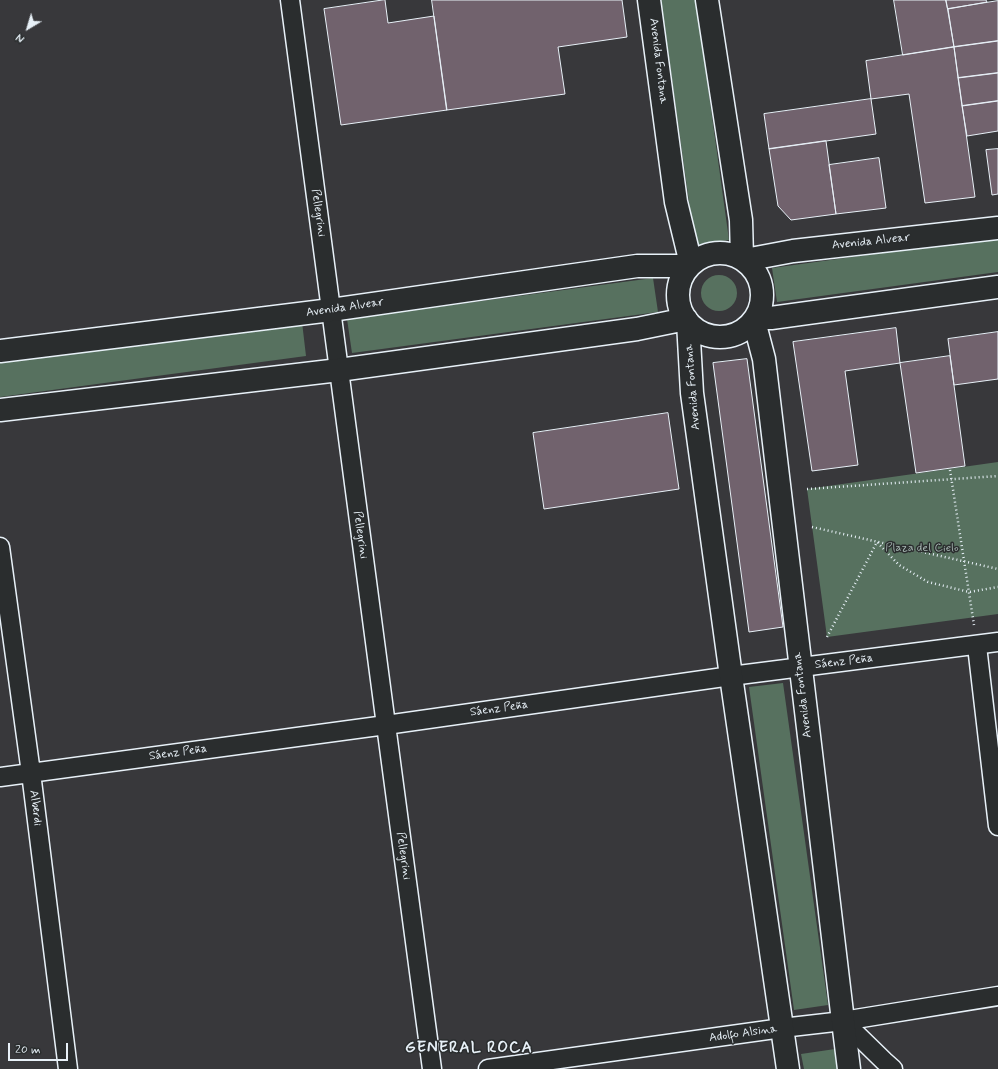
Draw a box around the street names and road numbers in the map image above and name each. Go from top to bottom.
street label: Avenida Fontana [646,17,670,105]
street label: Pellegrini [308,188,328,238]
street label: Avenida Alvear [831,231,911,253]
street label: Avenida Alvear [305,295,385,321]
street label: Avenida Fontana [682,343,704,431]
street label: Pellegrini [350,510,370,560]
street label: Avenida Fontana [791,651,815,739]
street label: Sáenz Peña [814,651,874,673]
street label: Sáenz Peña [469,698,529,720]
street label: Sáenz Peña [148,742,208,764]
street label: Alberdi [26,789,44,827]
street label: Pellegrini [393,831,413,881]
street label: Adolfo Alsina [708,1022,778,1046]

